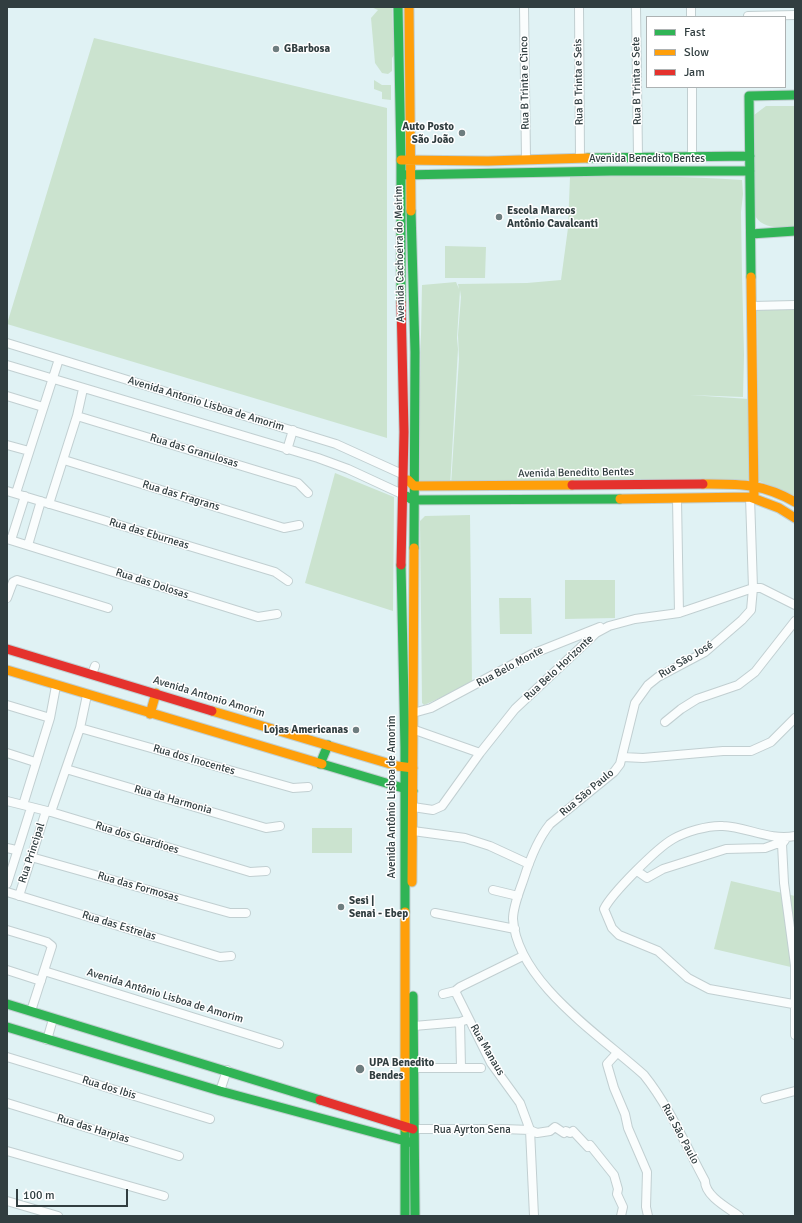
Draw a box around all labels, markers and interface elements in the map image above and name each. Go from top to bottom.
legend [646,16,786,88]
text: Fast [684,25,705,40]
street label: Rua B Trinta e Cinco [518,36,532,130]
street label: Rua B Trinta e Sete [630,37,644,125]
street label: Rua B Trinta e Seis [572,39,586,125]
place label: GBarbosa [284,42,330,56]
marker: GBarbosa [271,44,281,54]
text: Slow [684,45,709,60]
text: Jam [684,65,705,80]
place label: Auto Posto São João [402,120,454,146]
marker: Auto Posto São João [457,128,467,138]
street label: Avenida Benedito Bentes [589,152,705,166]
street label: Avenida Cachoeira do Meirim [392,186,408,322]
place label: Escola Marcos Antônio Cavalcanti [507,204,598,230]
marker: Escola Marcos Antônio Cavalcanti [494,212,504,222]
street label: Avenida Antonio Lisboa de Amorim [126,374,286,434]
street label: Rua das Granulosas [148,431,240,471]
street label: Avenida Benedito Bentes [518,465,634,481]
street label: Rua das Fragrans [141,478,221,514]
street label: Rua das Eburneas [107,516,191,552]
street label: Rua das Dolosas [114,566,190,602]
street label: Rua Belo Horizonte [522,633,596,703]
street label: Rua São José [656,639,716,681]
street label: Rua Belo Monte [474,644,546,690]
street label: Avenida Antonio Amorim [151,674,267,720]
street label: Avenida Antônio Lisboa de Amorim [385,716,399,878]
place label: Lojas Americanas [264,723,348,737]
marker: Lojas Americanas [351,725,361,735]
street label: Rua dos Inocentes [151,742,237,778]
street label: Rua São Paulo [557,767,617,819]
street label: Rua da Harmonia [133,783,213,817]
street label: Rua dos Guardioes [94,819,180,857]
street label: Rua Principal [16,821,48,885]
street label: Rua das Formosas [96,869,180,905]
place label: Sesi | Senai - Ebep [349,894,408,920]
marker: Sesi | Senai - Ebep [336,902,346,912]
street label: Rua das Estrelas [80,908,158,944]
street label: Avenida Antônio Lisboa de Amorim [85,966,245,1026]
street label: Rua Manaus [467,1022,507,1078]
place label: UPA Benedito Bendes [369,1056,434,1082]
marker: UPA Benedito Bendes [354,1063,366,1075]
street label: Rua dos Ibis [80,1074,138,1102]
street label: Rua São Paulo [659,1102,701,1166]
street label: Rua das Harpias [55,1112,131,1146]
street label: Rua Ayrton Sena [433,1123,511,1137]
scale bar [18,1181,130,1207]
text: 100 m [23,1188,55,1203]

